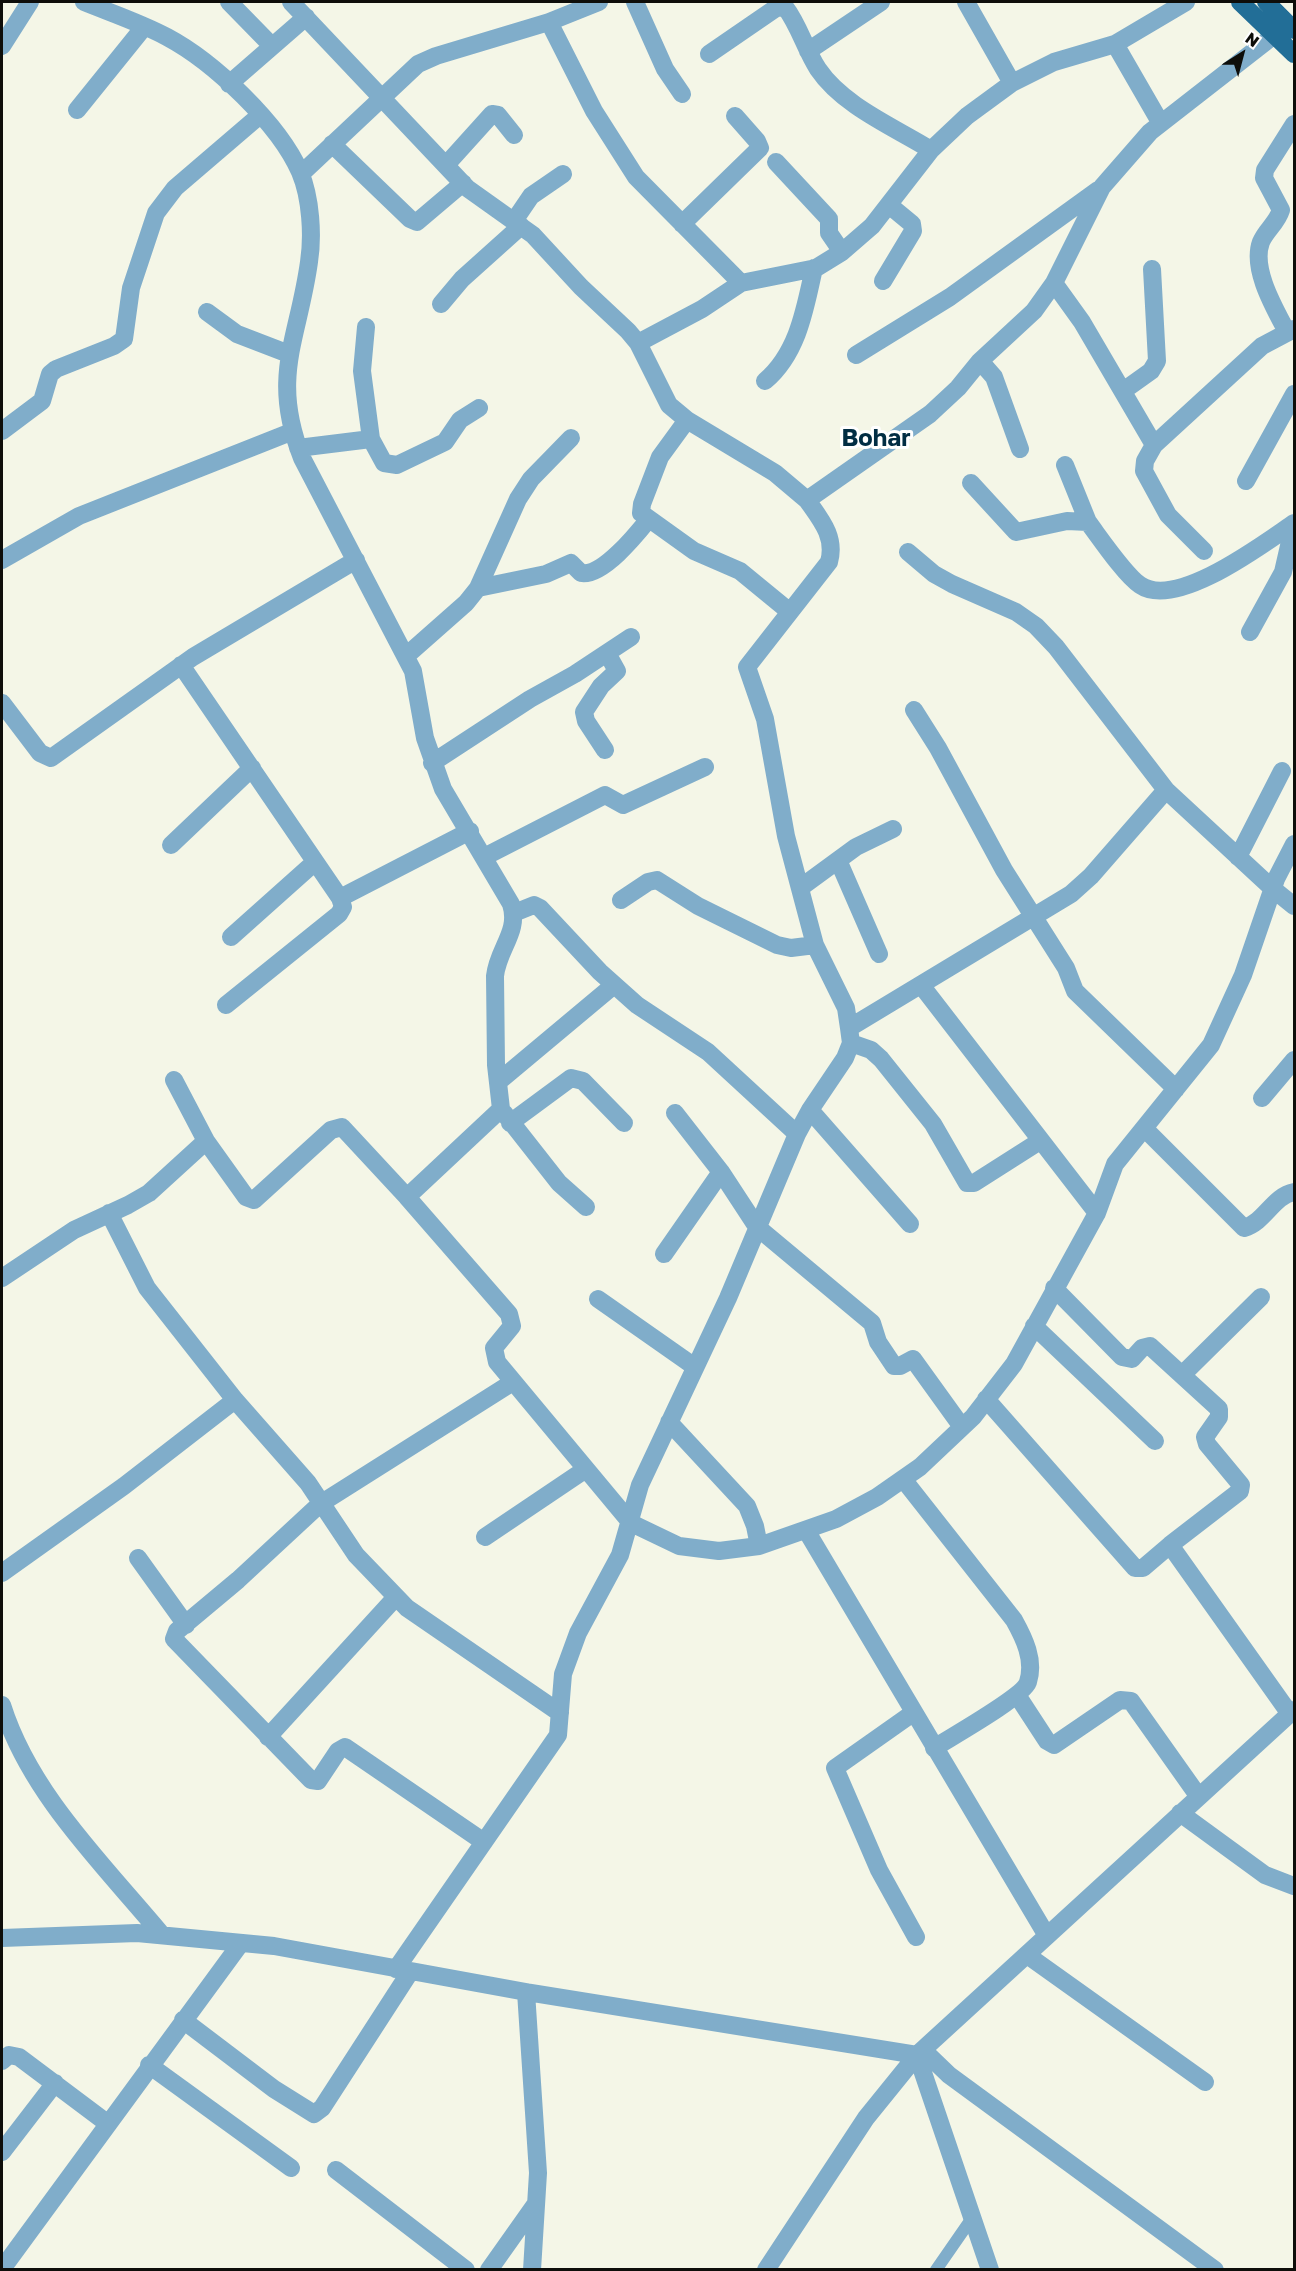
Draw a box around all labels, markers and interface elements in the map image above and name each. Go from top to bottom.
north arrow [1212,24,1272,84]
text: N [1242,28,1263,51]
district label: Bohar [841,424,911,452]

